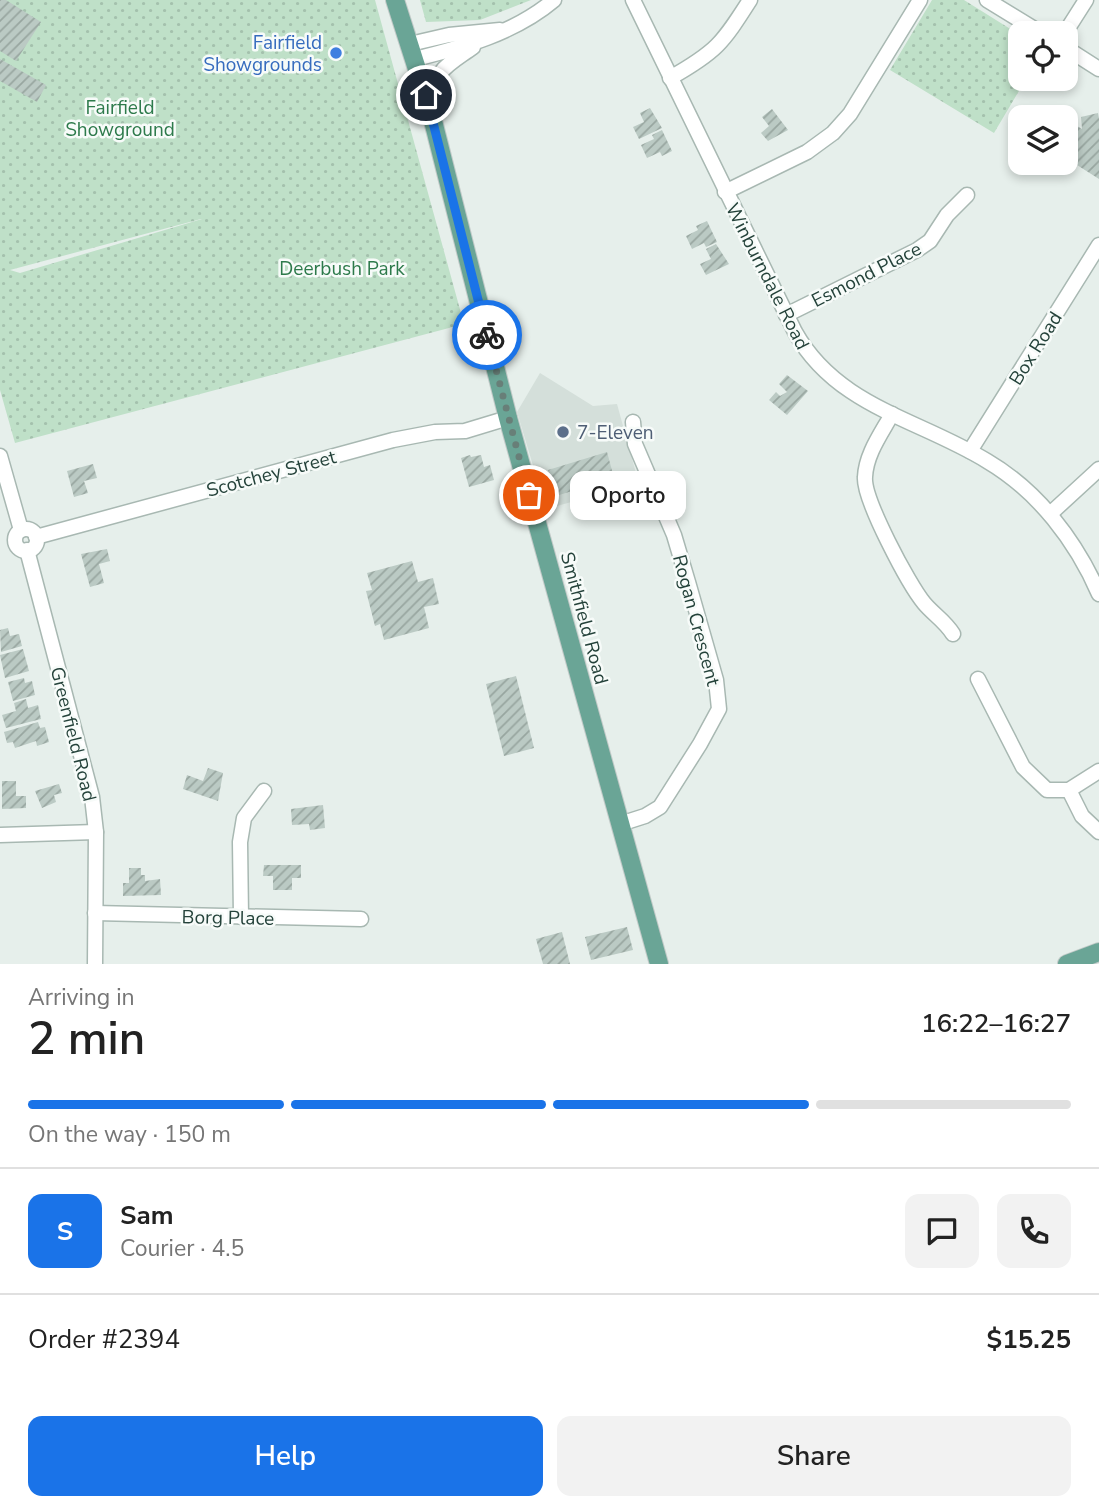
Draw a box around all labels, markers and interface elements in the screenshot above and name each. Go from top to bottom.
map controls [1008,21,1078,175]
button: locate [1008,21,1078,91]
place label: Fairfield Showgrounds [203,30,322,78]
marker: Fairfield Showgrounds [328,45,344,61]
pin [396,65,456,125]
icon: home [407,76,445,114]
park label: Fairfield Showground [65,95,175,143]
button: layers [1008,105,1078,175]
street label: Winburndale Road [719,199,815,354]
street label: Esmond Place [807,236,926,314]
park label: Deerbush Park [279,256,405,282]
courier [452,300,522,370]
street label: Box Road [1003,307,1069,390]
icon: bike [468,316,506,354]
place label: 7-Eleven [577,420,654,446]
marker: 7-Eleven [555,424,571,440]
street label: Scotchey Street [203,444,339,504]
pin [499,465,559,525]
callout: Oporto [571,470,686,520]
icon: bag [510,476,548,514]
text: Oporto [591,480,665,511]
street label: Smithfield Road [554,549,614,687]
street label: Rogan Crescent [666,552,726,689]
street label: Greenfield Road [44,664,102,804]
street label: Borg Place [181,904,274,932]
text: Arriving in [28,982,135,1013]
text: 16:22–16:27 [921,1006,1071,1041]
text: 2 min [28,1007,145,1070]
text: On the way · 150 m [28,1119,231,1150]
button: chat [905,1194,979,1268]
button: phone [997,1194,1071,1268]
text: Sam [120,1198,173,1233]
text: S [57,1214,73,1249]
text: Courier · 4.5 [120,1233,244,1264]
text: Order #2394 [28,1322,180,1357]
text: $15.25 [987,1322,1071,1357]
button: Help [28,1416,543,1496]
button: Share [557,1416,1071,1496]

